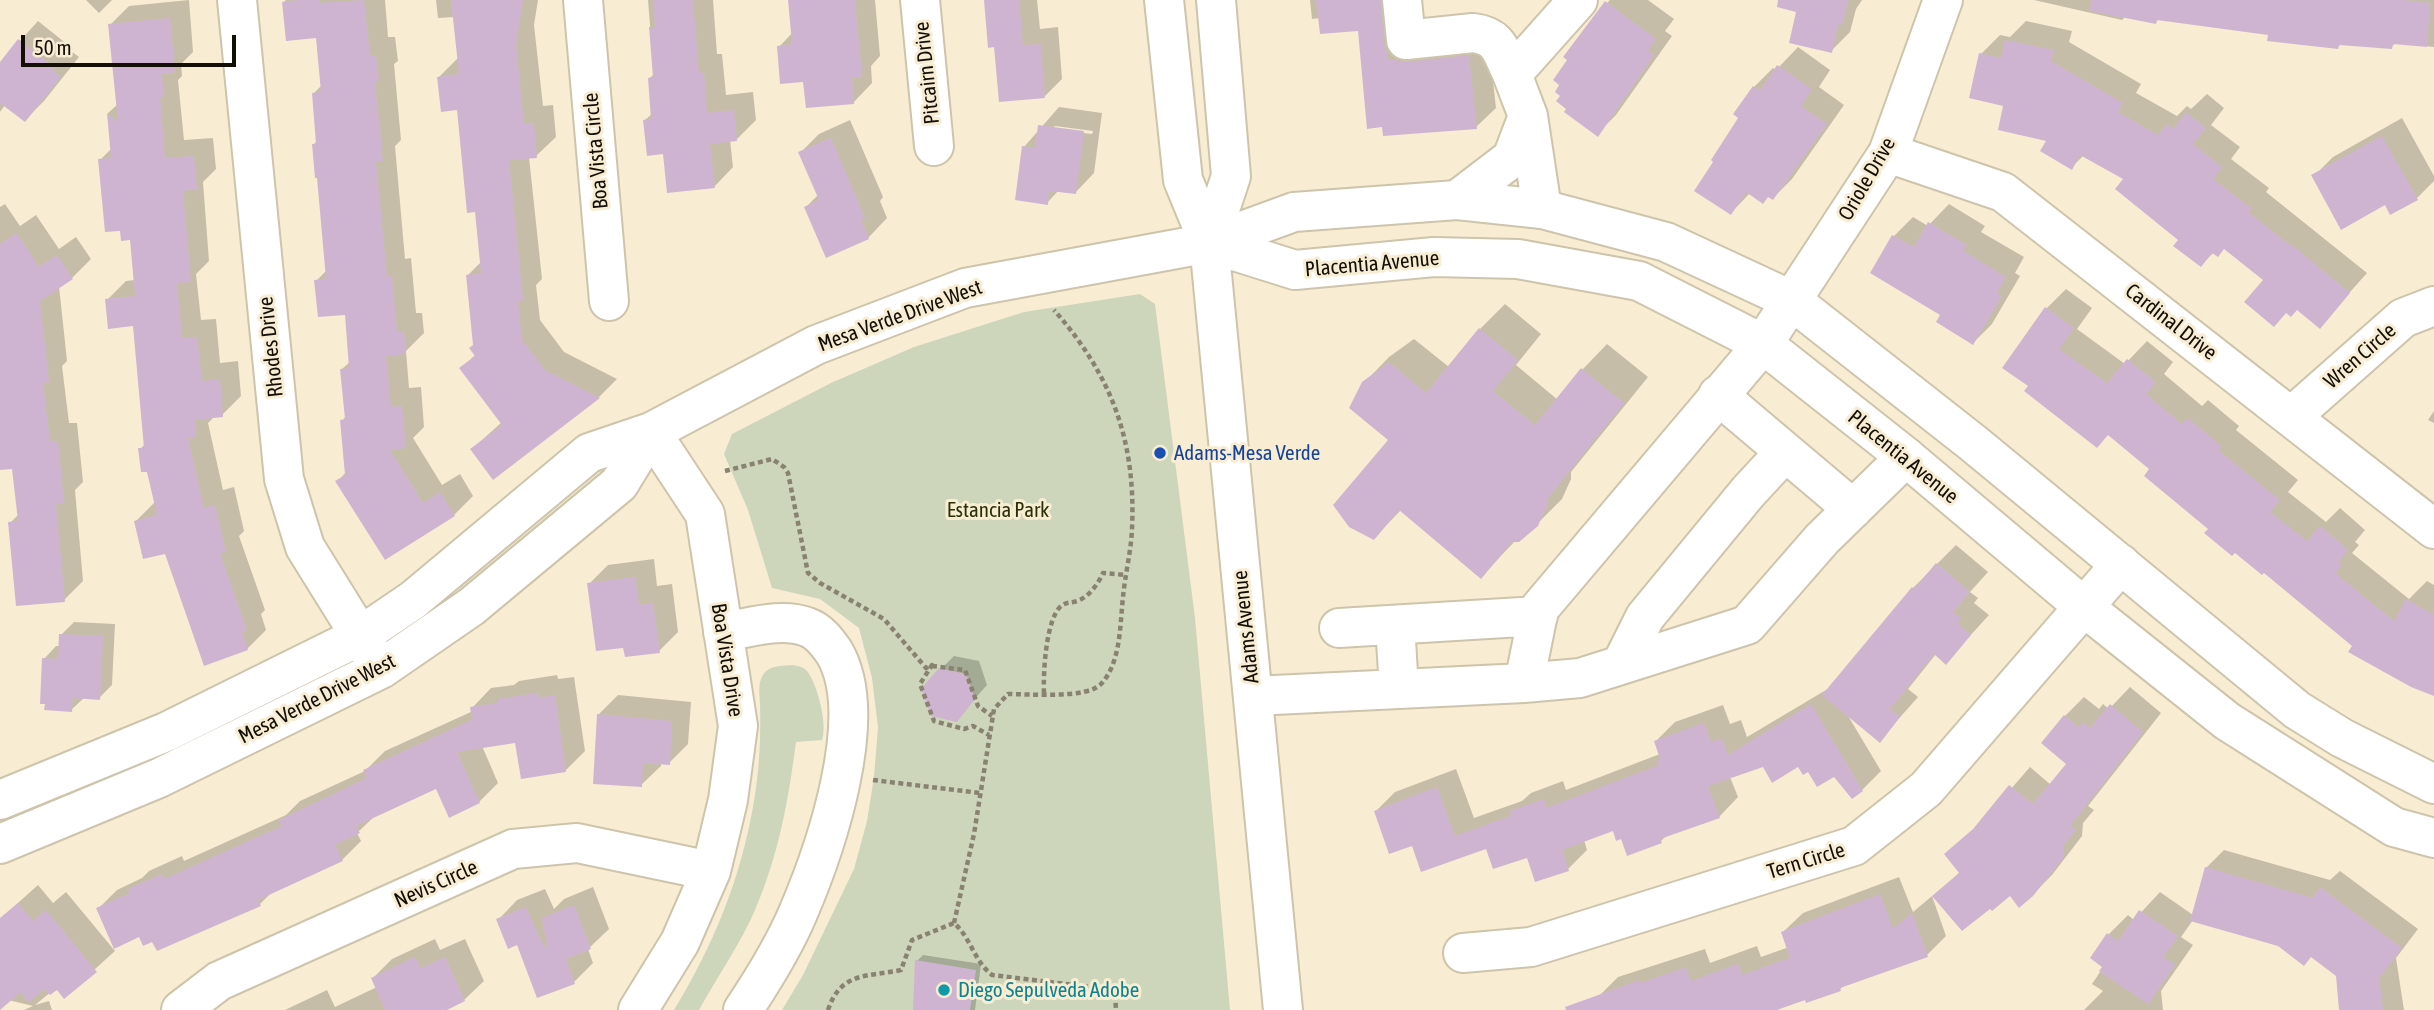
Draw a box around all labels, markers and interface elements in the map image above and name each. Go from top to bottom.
scale bar [24,21,240,65]
street label: Pitcairn Drive [909,21,945,125]
text: 50 m [34,35,72,59]
street label: Boa Vista Circle [578,92,614,210]
street label: Oriole Drive [1833,133,1901,225]
street label: Placentia Avenue [1304,246,1440,282]
street label: Mesa Verde Drive West [815,275,985,357]
street label: Cardinal Drive [2120,278,2222,366]
street label: Rhodes Drive [253,295,289,399]
street label: Wren Circle [2319,318,2401,394]
street label: Placentia Avenue [1843,405,1963,509]
place label: Adams-Mesa Verde [1174,440,1320,466]
marker: Adams-Mesa Verde [1152,445,1168,461]
park label: Estancia Park [947,497,1049,523]
street label: Adams Avenue [1228,569,1264,685]
street label: Boa Vista Drive [706,602,748,718]
street label: Mesa Verde Drive West [234,649,400,749]
street label: Tern Circle [1764,837,1848,885]
street label: Nevis Circle [390,854,482,914]
place label: Diego Sepulveda Adobe [958,977,1139,1003]
marker: Diego Sepulveda Adobe [936,982,952,998]

